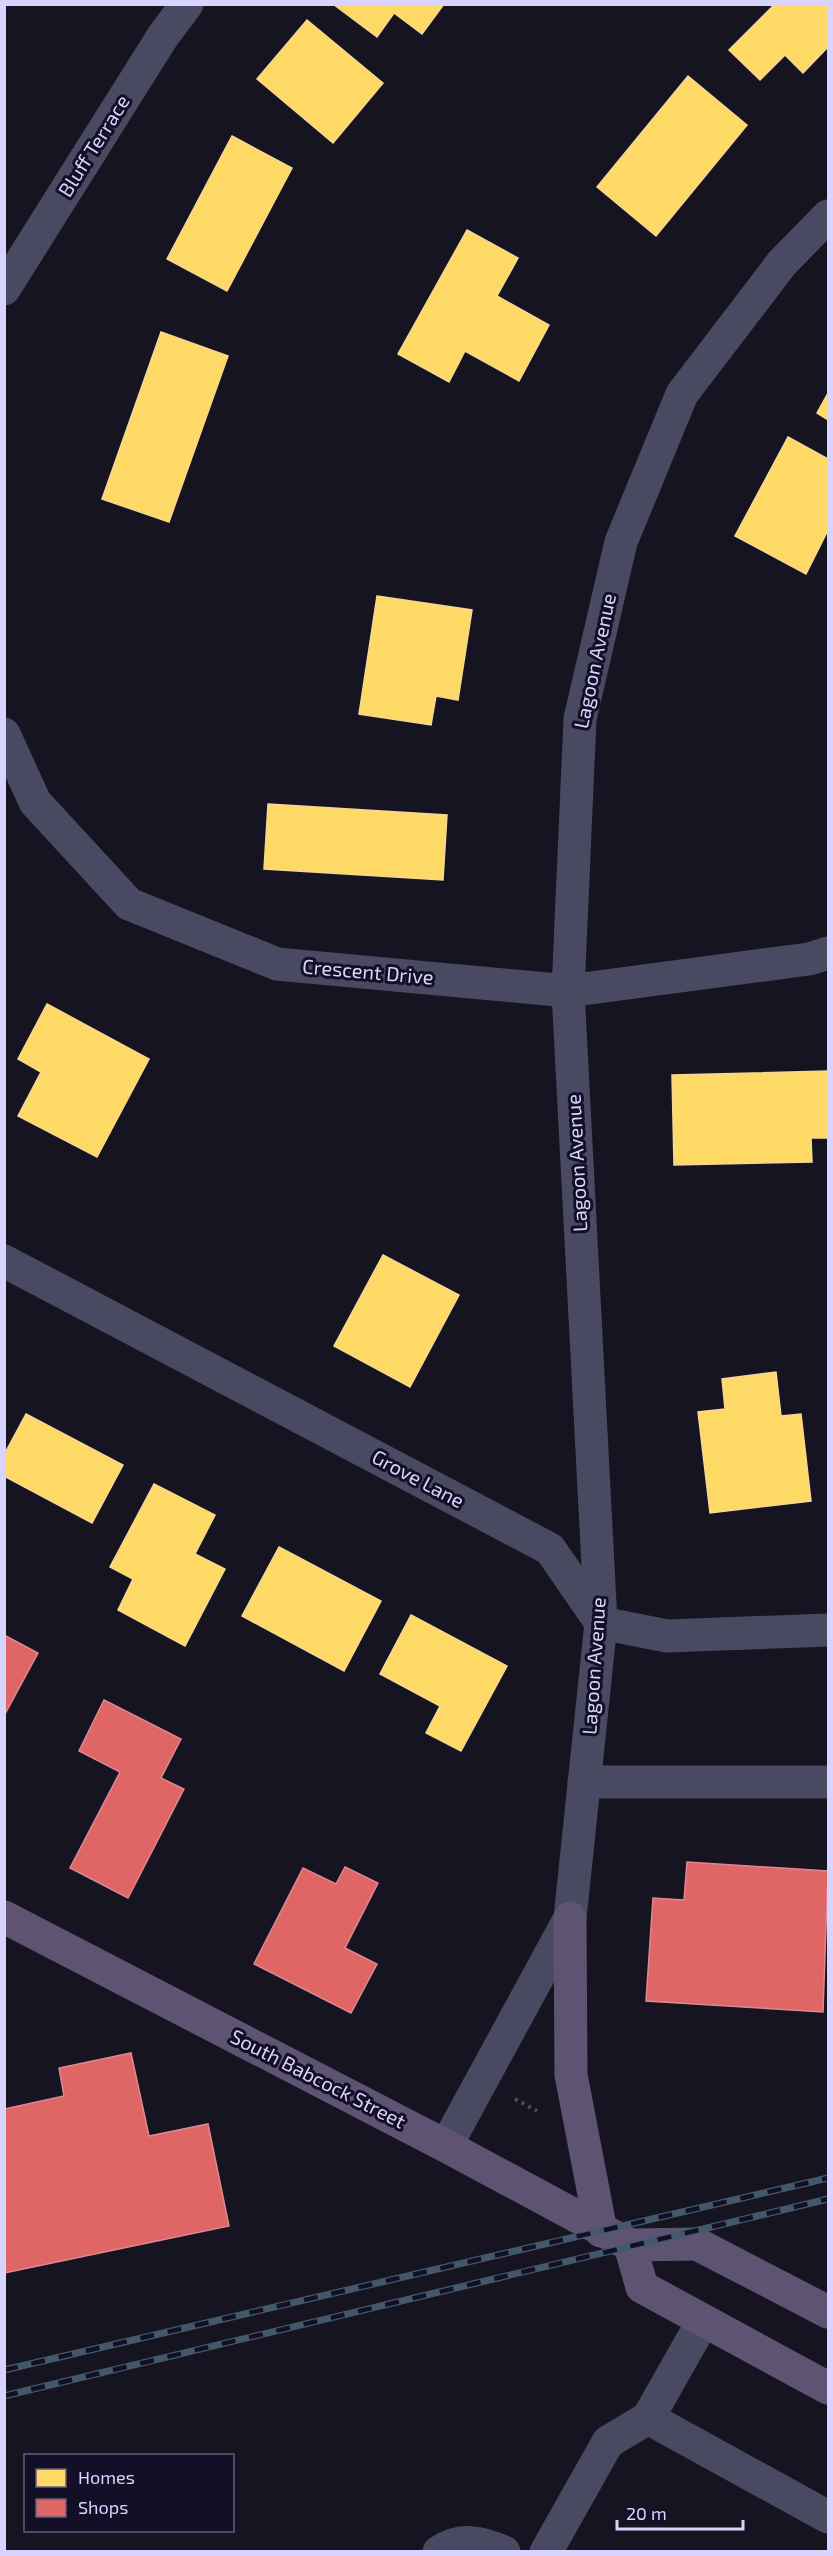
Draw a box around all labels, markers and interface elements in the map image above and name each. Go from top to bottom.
street label: Bluff Terrace [52,90,134,201]
street label: Lagoon Avenue [568,591,620,731]
street label: Crescent Drive [301,953,435,989]
street label: Lagoon Avenue [560,1094,592,1232]
street label: Grove Lane [368,1444,469,1512]
street label: Lagoon Avenue [576,1596,610,1735]
street label: South Babcock Street [227,2024,410,2133]
legend [24,2454,234,2532]
text: Homes [78,2466,135,2488]
scale bar [617,2493,743,2531]
text: Shops [78,2496,128,2518]
text: 20 m [626,2502,667,2524]

